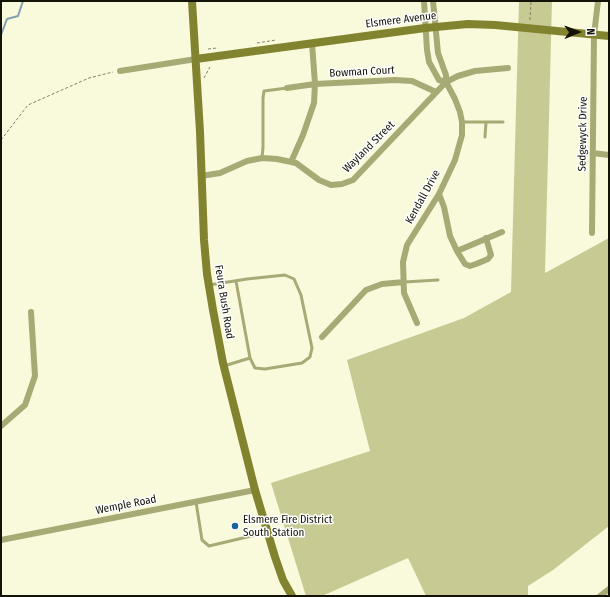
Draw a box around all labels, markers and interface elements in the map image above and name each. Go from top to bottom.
street label: Elsmere Avenue [365,9,437,31]
north arrow [558,12,598,52]
text: N [584,28,597,35]
street label: Bowman Court [329,64,395,80]
street label: Sedgewyck Drive [576,96,590,172]
street label: Wayland Street [340,118,398,176]
street label: Kendall Drive [403,168,443,226]
street label: Feura Bush Road [212,264,236,340]
street label: Wemple Road [95,493,157,517]
place label: Elsmere Fire District South Station [243,513,332,539]
marker: Elsmere Fire District South Station [230,521,240,531]

